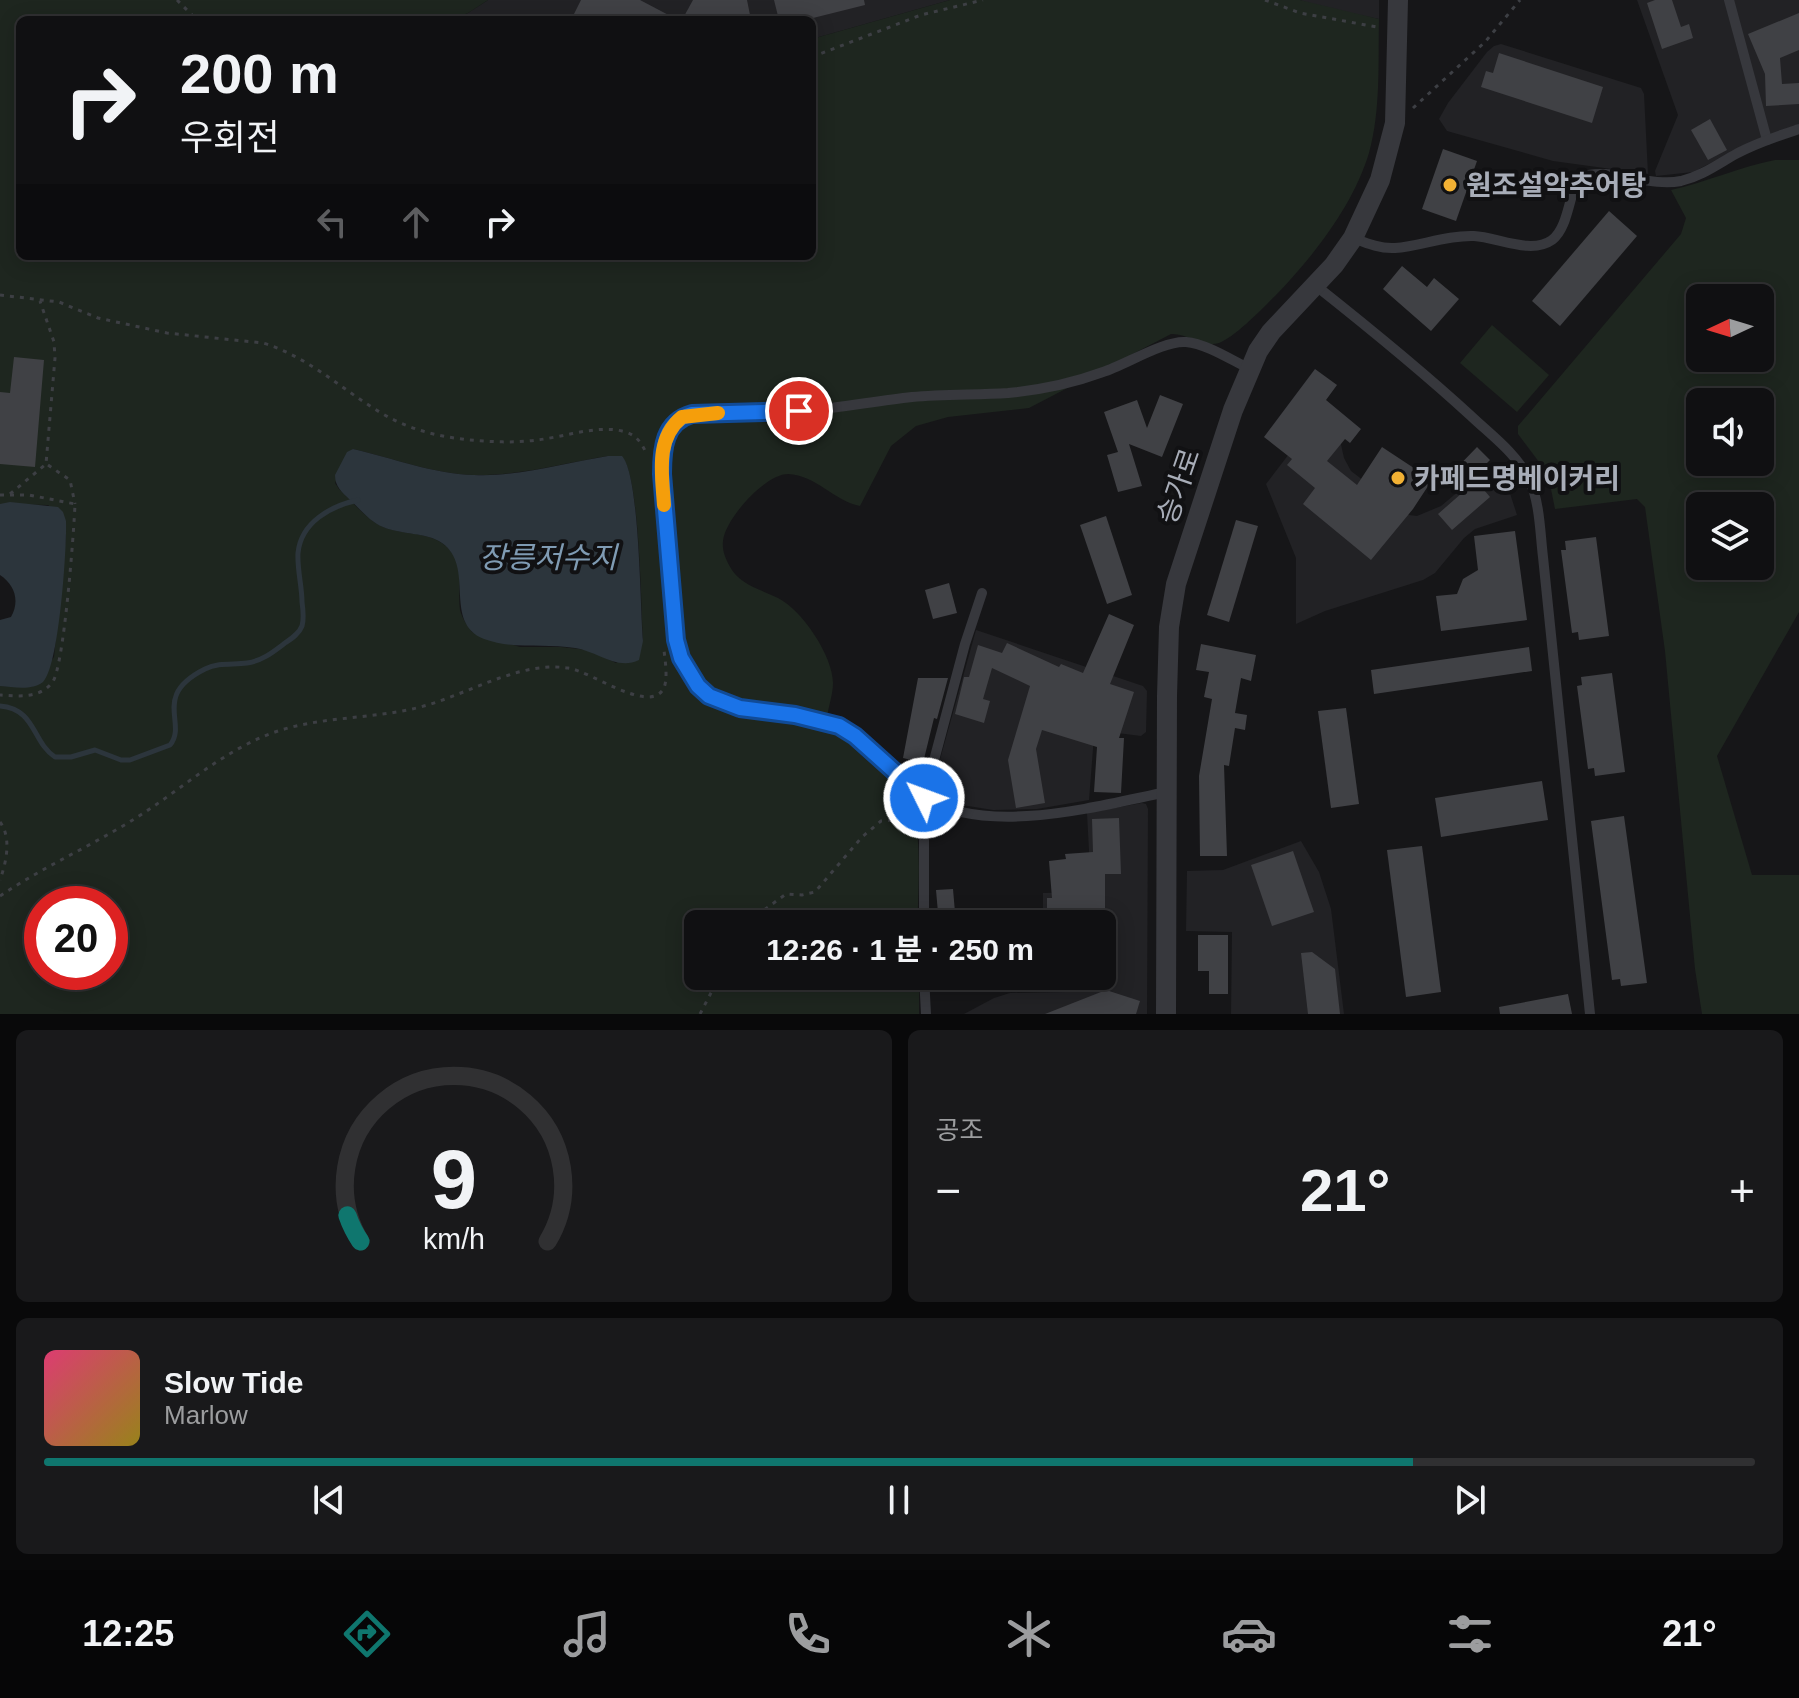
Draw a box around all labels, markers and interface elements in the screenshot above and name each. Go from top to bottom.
text: 200 m [180,42,339,105]
icon: right [48,48,152,152]
text: 우회전 [180,117,279,158]
place label: 원조설악추어탕 [1466,170,1646,201]
marker: 원조설악추어탕 [1441,176,1459,194]
icon: left [310,200,354,244]
icon: ahead [394,200,438,244]
icon: right [478,200,522,244]
north arrow [1686,284,1774,372]
map controls [1686,284,1774,580]
pin [765,377,833,445]
button: sound [1686,388,1774,476]
icon: arrive [777,389,821,433]
street label: 승가로 [1151,445,1206,528]
place label: 카페드명베이커리 [1414,463,1620,494]
marker: 카페드명베이커리 [1389,469,1407,487]
button: layers [1686,492,1774,580]
water label: 장릉저수지 [479,541,619,574]
position arrow [882,756,966,840]
speed limit sign: 20 [24,886,128,990]
text: 12:26 · 1 분 · 250 m [766,933,1034,966]
text: 공조 [936,1115,983,1145]
text: 9 [431,1133,477,1226]
text: 21° [1300,1157,1391,1224]
text: − [936,1166,961,1215]
text: + [1729,1166,1755,1215]
text: km/h [423,1223,485,1255]
text: Slow Tide [164,1366,303,1399]
text: Marlow [164,1400,248,1430]
icon: previous [307,1478,351,1522]
icon: pause [877,1478,921,1522]
icon: next [1448,1478,1492,1522]
icon: directions [339,1606,395,1662]
icon: music [559,1606,615,1662]
icon: phone [780,1606,836,1662]
icon: climate [1001,1606,1057,1662]
icon: car [1221,1606,1277,1662]
icon: filters [1442,1606,1498,1662]
text: 12:25 [82,1613,174,1654]
text: 21° [1662,1613,1717,1654]

